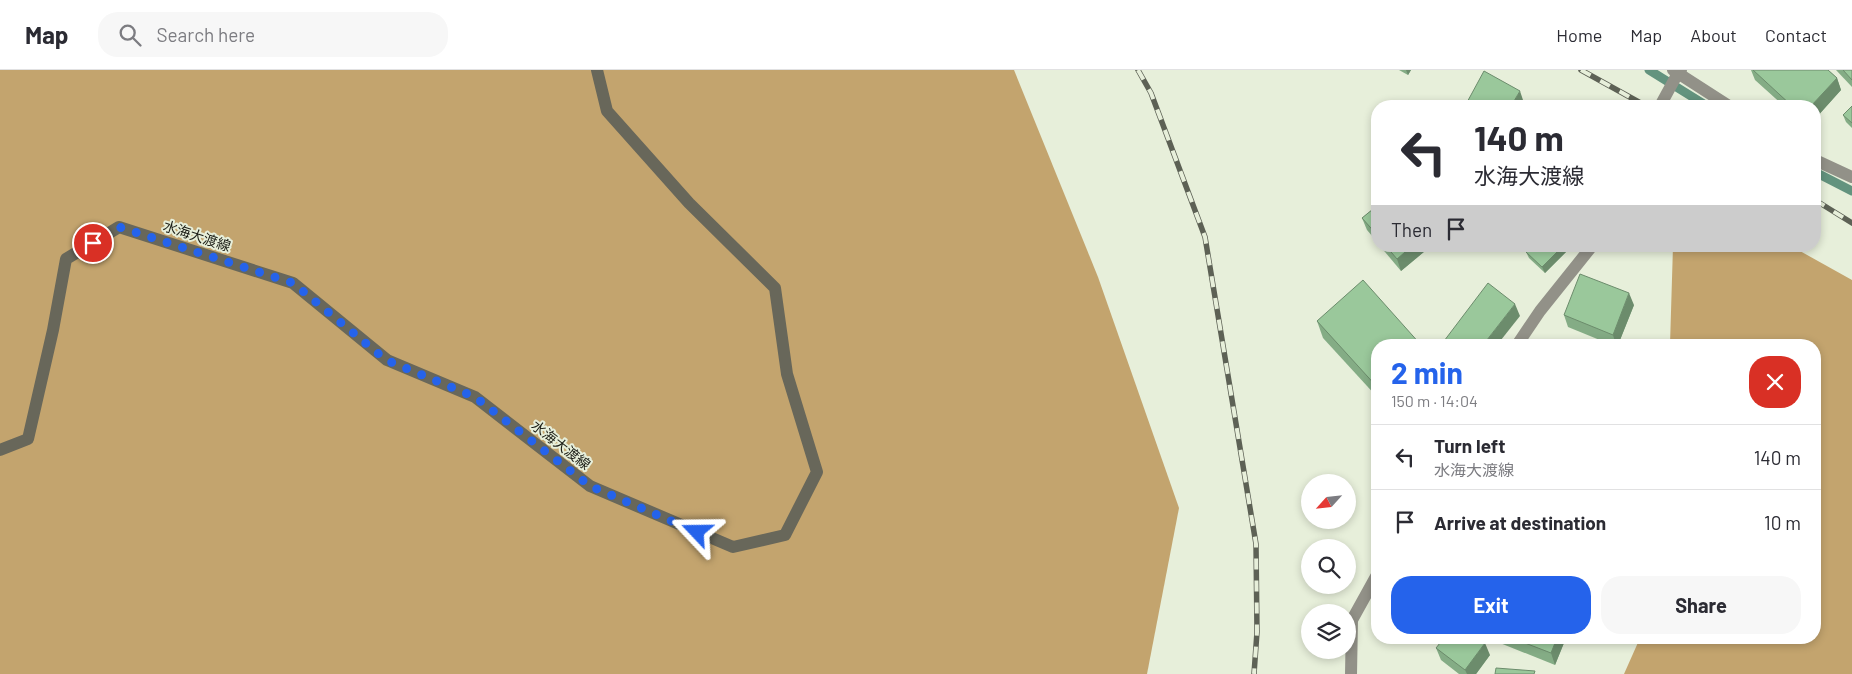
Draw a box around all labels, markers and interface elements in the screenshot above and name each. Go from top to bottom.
search box [98,12,448,57]
text: Map [25,20,68,49]
icon: search [116,21,144,49]
text: Search here [156,23,255,46]
text: Home [1556,24,1602,46]
text: Map [1630,24,1662,46]
text: About [1690,24,1737,46]
text: Contact [1765,24,1827,46]
text: 140 m [1474,116,1564,158]
icon: left [1391,120,1456,185]
text: 水海大渡線 [1474,162,1584,188]
icon: arrive [1442,215,1470,243]
street label: 水海大渡線 [161,217,233,254]
text: Then [1391,218,1432,241]
pin [72,222,114,264]
icon: arrive [79,229,107,257]
text: 2 min [1391,354,1463,390]
button: close [1749,356,1801,408]
text: 150 m · 14:04 [1391,391,1478,410]
street label: 水海大渡線 [528,416,594,473]
text: Turn left [1434,434,1505,457]
icon: left [1391,443,1419,471]
text: 140 m [1754,446,1801,469]
text: 水海大渡線 [1434,460,1514,479]
north arrow [1301,474,1356,529]
map controls [1301,474,1356,659]
position arrow [670,505,722,557]
icon: arrive [1391,508,1419,536]
text: Arrive at destination [1434,511,1606,534]
text: 10 m [1764,511,1801,534]
button: search [1301,539,1356,594]
button: Exit [1391,576,1591,634]
button: Share [1601,576,1801,634]
button: layers [1301,604,1356,659]

